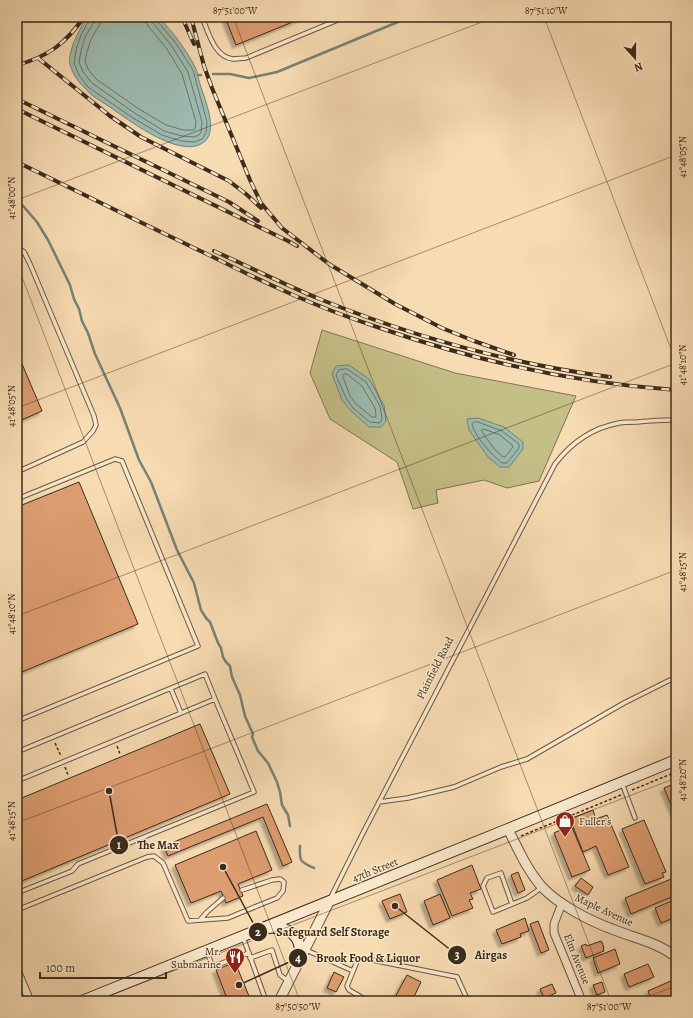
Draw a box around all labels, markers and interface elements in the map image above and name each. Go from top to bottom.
text: 87°51'00"W [213,4,258,17]
text: 87°51'10"W [525,4,568,17]
north arrow [615,38,655,78]
text: N [632,58,645,75]
text: 41°48'05"N [676,136,689,178]
text: 41°48'00"N [5,177,18,219]
text: 41°48'10"N [676,344,689,386]
text: 41°48'05"N [5,385,18,427]
text: 41°48'15"N [676,552,689,592]
text: 41°48'10"N [5,593,18,635]
street label: Plainfield Road [413,634,457,702]
text: 41°48'20"N [676,759,689,801]
text: 41°48'15"N [5,801,18,841]
shop icon: Fuller's [554,810,576,838]
place label: Fuller's [579,814,611,829]
callout: The Max [109,833,187,857]
text: 1 [117,837,122,853]
text: The Max [137,837,179,853]
street label: 47th Street [350,854,401,886]
street label: Maple Avenue [572,890,636,930]
callout: Safeguard Self Storage [248,920,397,944]
text: 2 [255,924,261,940]
text: Safeguard Self Storage [276,924,390,940]
street label: Elm Avenue [560,931,594,987]
callout: Airgas [447,943,516,967]
place label: Mr. Submarine [171,944,221,972]
restaurant icon: Mr. Submarine [224,946,246,974]
callout: Brook Food & Liquor [288,946,428,970]
text: 3 [454,947,460,963]
text: Airgas [474,947,507,963]
text: 4 [295,950,301,966]
text: Brook Food & Liquor [316,950,420,966]
scale bar [40,954,166,980]
text: 100 m [46,960,75,976]
text: 87°50'50"W [275,1000,321,1013]
text: 87°51'00"W [587,1000,632,1013]

